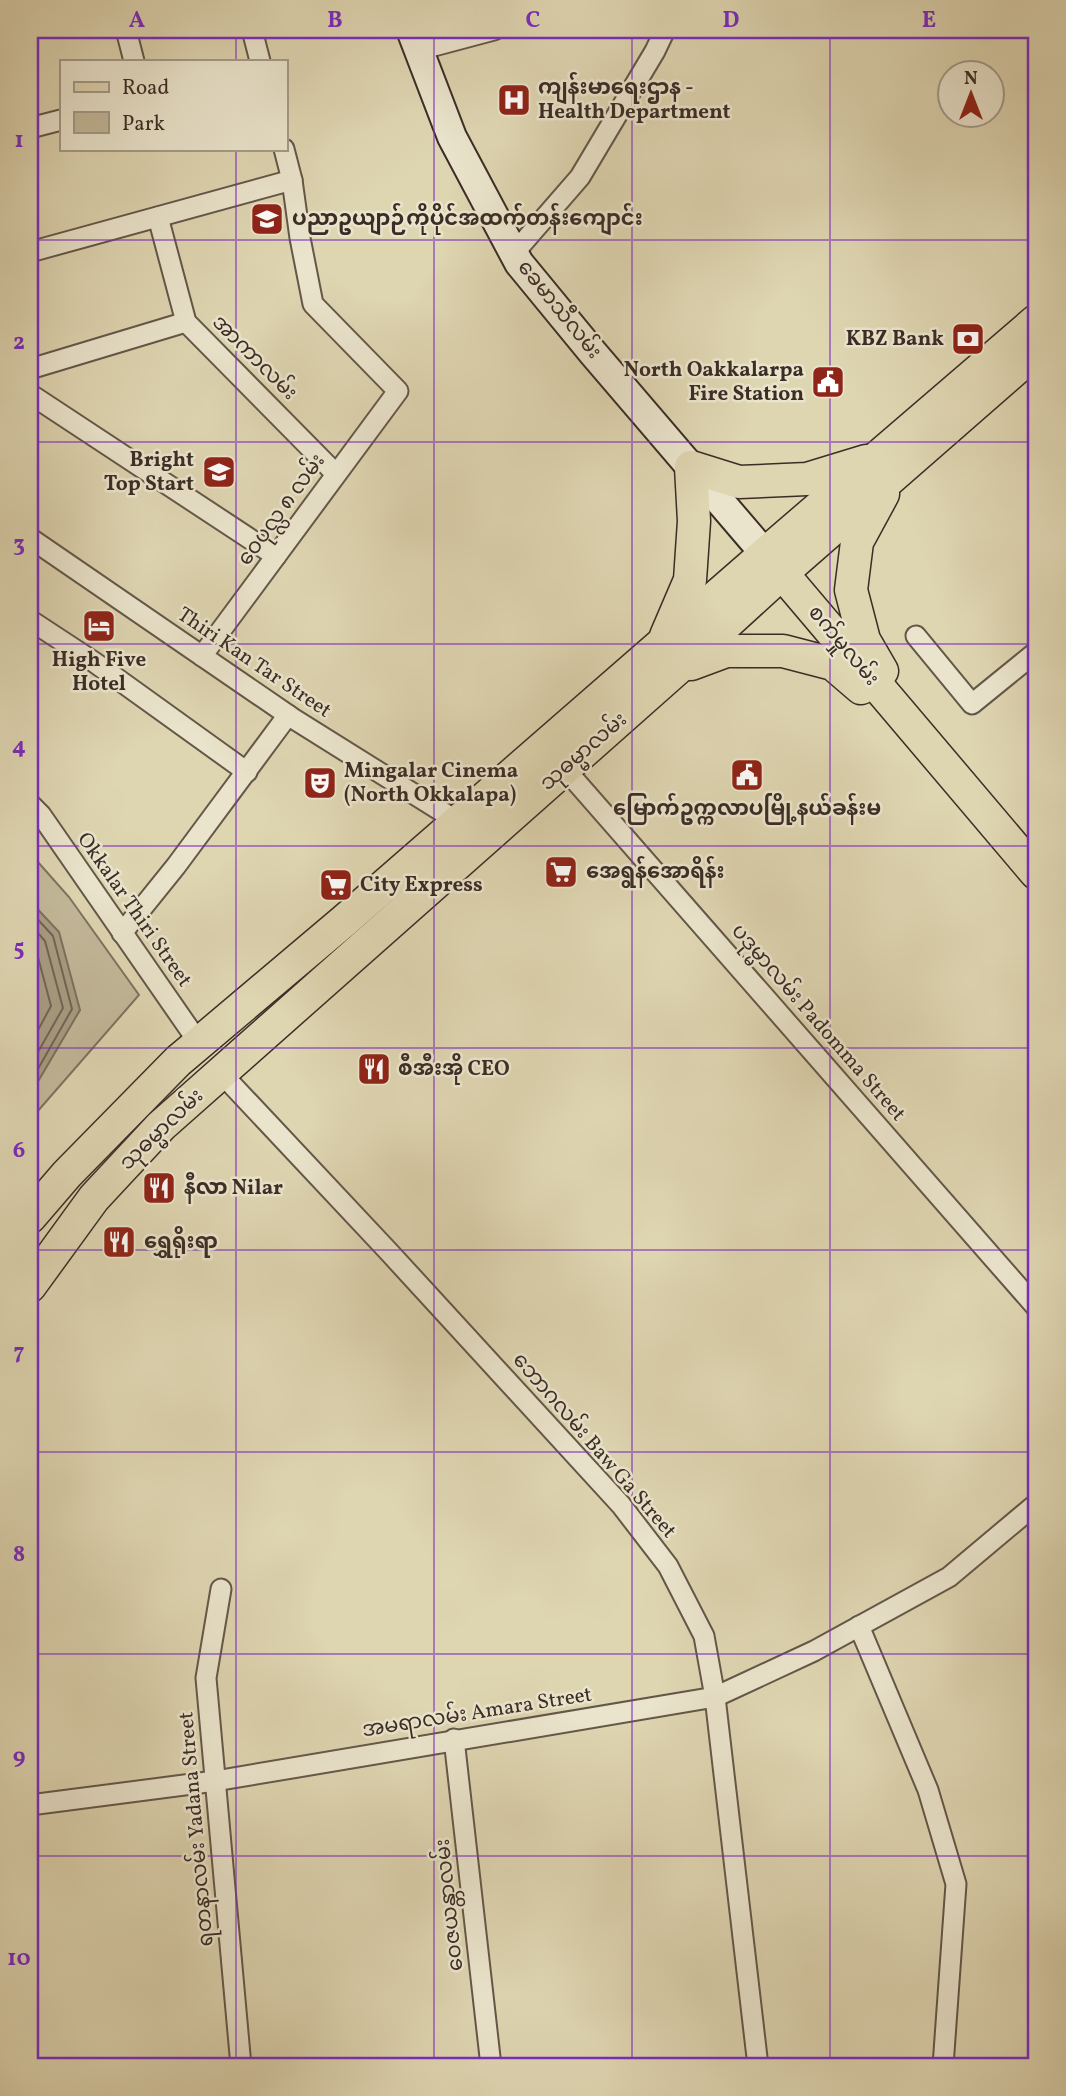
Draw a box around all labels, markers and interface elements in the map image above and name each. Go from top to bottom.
text: A [129,5,145,37]
text: B [327,5,343,37]
text: C [526,5,540,37]
text: D [723,5,740,37]
text: E [922,5,936,37]
legend [60,60,287,150]
north arrow [936,60,1006,130]
text: N [964,66,978,92]
place label: ကျန်းမာရေးဌာန - Health Department [538,71,731,127]
text: Road [122,74,169,103]
hospital icon: ကျန်းမာရေးဌာန - Health Department [495,81,533,119]
text: Park [122,110,165,139]
text: 1 [14,125,24,157]
school or university icon: ပညာဥယျာဉ်ကိုပိုင်အထက်တန်းကျောင်း [248,200,286,238]
place label: ပညာဥယျာဉ်ကိုပိုင်အထက်တန်းကျောင်း [292,202,643,236]
street label: ခေမာသီလမ်း [510,252,610,366]
street label: အာကာလမ်း [205,307,305,407]
bank icon: KBZ Bank [949,320,987,358]
place label: KBZ Bank [846,325,944,354]
text: 2 [13,327,25,359]
place label: North Oakkalarpa Fire Station [624,356,804,409]
public building icon: North Oakkalarpa Fire Station [809,363,847,401]
place label: Bright Top Start [104,446,194,499]
street label: ဝေပုလ္လ ၈ လမ်း [229,446,333,573]
school or university icon: Bright Top Start [200,453,238,491]
text: 3 [13,529,25,561]
street label: စက်မှုလမ်း [800,598,888,693]
street label: Thiri Kan Tar Street [171,601,337,725]
hotel icon: High Five Hotel [80,607,118,645]
place label: High Five Hotel [52,646,146,699]
street label: သုဓမ္မာလမ်း [532,704,635,799]
text: 4 [12,731,26,763]
public building icon: မြောက်ဥက္ကလာပမြို့နယ်ခန်းမ [728,756,766,794]
place label: Mingalar Cinema (North Okkalapa) [344,757,518,810]
theatre icon: Mingalar Cinema (North Okkalapa) [301,764,339,802]
place label: မြောက်ဥက္ကလာပမြို့နယ်ခန်းမ [613,792,881,826]
street label: Okkalar Thiri Street [70,827,198,993]
supermarket icon: အေရွန်အောရိန်း [542,853,580,891]
place label: အေရွန်အောရိန်း [586,855,725,888]
supermarket icon: City Express [317,866,355,904]
place label: City Express [360,871,483,900]
street label: ပဒုမ္မာလမ်း Padomma Street [723,916,914,1129]
text: 5 [13,933,25,965]
restaurant icon: စီအီးအို CEO [355,1050,393,1088]
place label: စီအီးအို CEO [398,1052,510,1085]
street label: သုဓမ္မာလမ်း [111,1080,211,1179]
text: 6 [13,1135,25,1167]
restaurant icon: နီလာ Nilar [140,1169,178,1207]
place label: နီလာ Nilar [184,1172,283,1204]
restaurant icon: ရွှေရိုးရာ [100,1223,138,1261]
place label: ရွှေရိုးရာ [144,1225,218,1258]
text: 7 [14,1337,25,1369]
street label: ဘောဂလမ်း Baw Ga Street [505,1345,685,1545]
text: 8 [13,1539,25,1571]
street label: အမရာလမ်း Amara Street [360,1678,594,1746]
street label: ရတနာလမ်း Yadana Street [169,1710,223,1948]
text: 9 [13,1741,25,1773]
street label: ဝေဇယန္တာလမ်း [426,1837,472,1973]
text: 10 [7,1943,31,1975]

